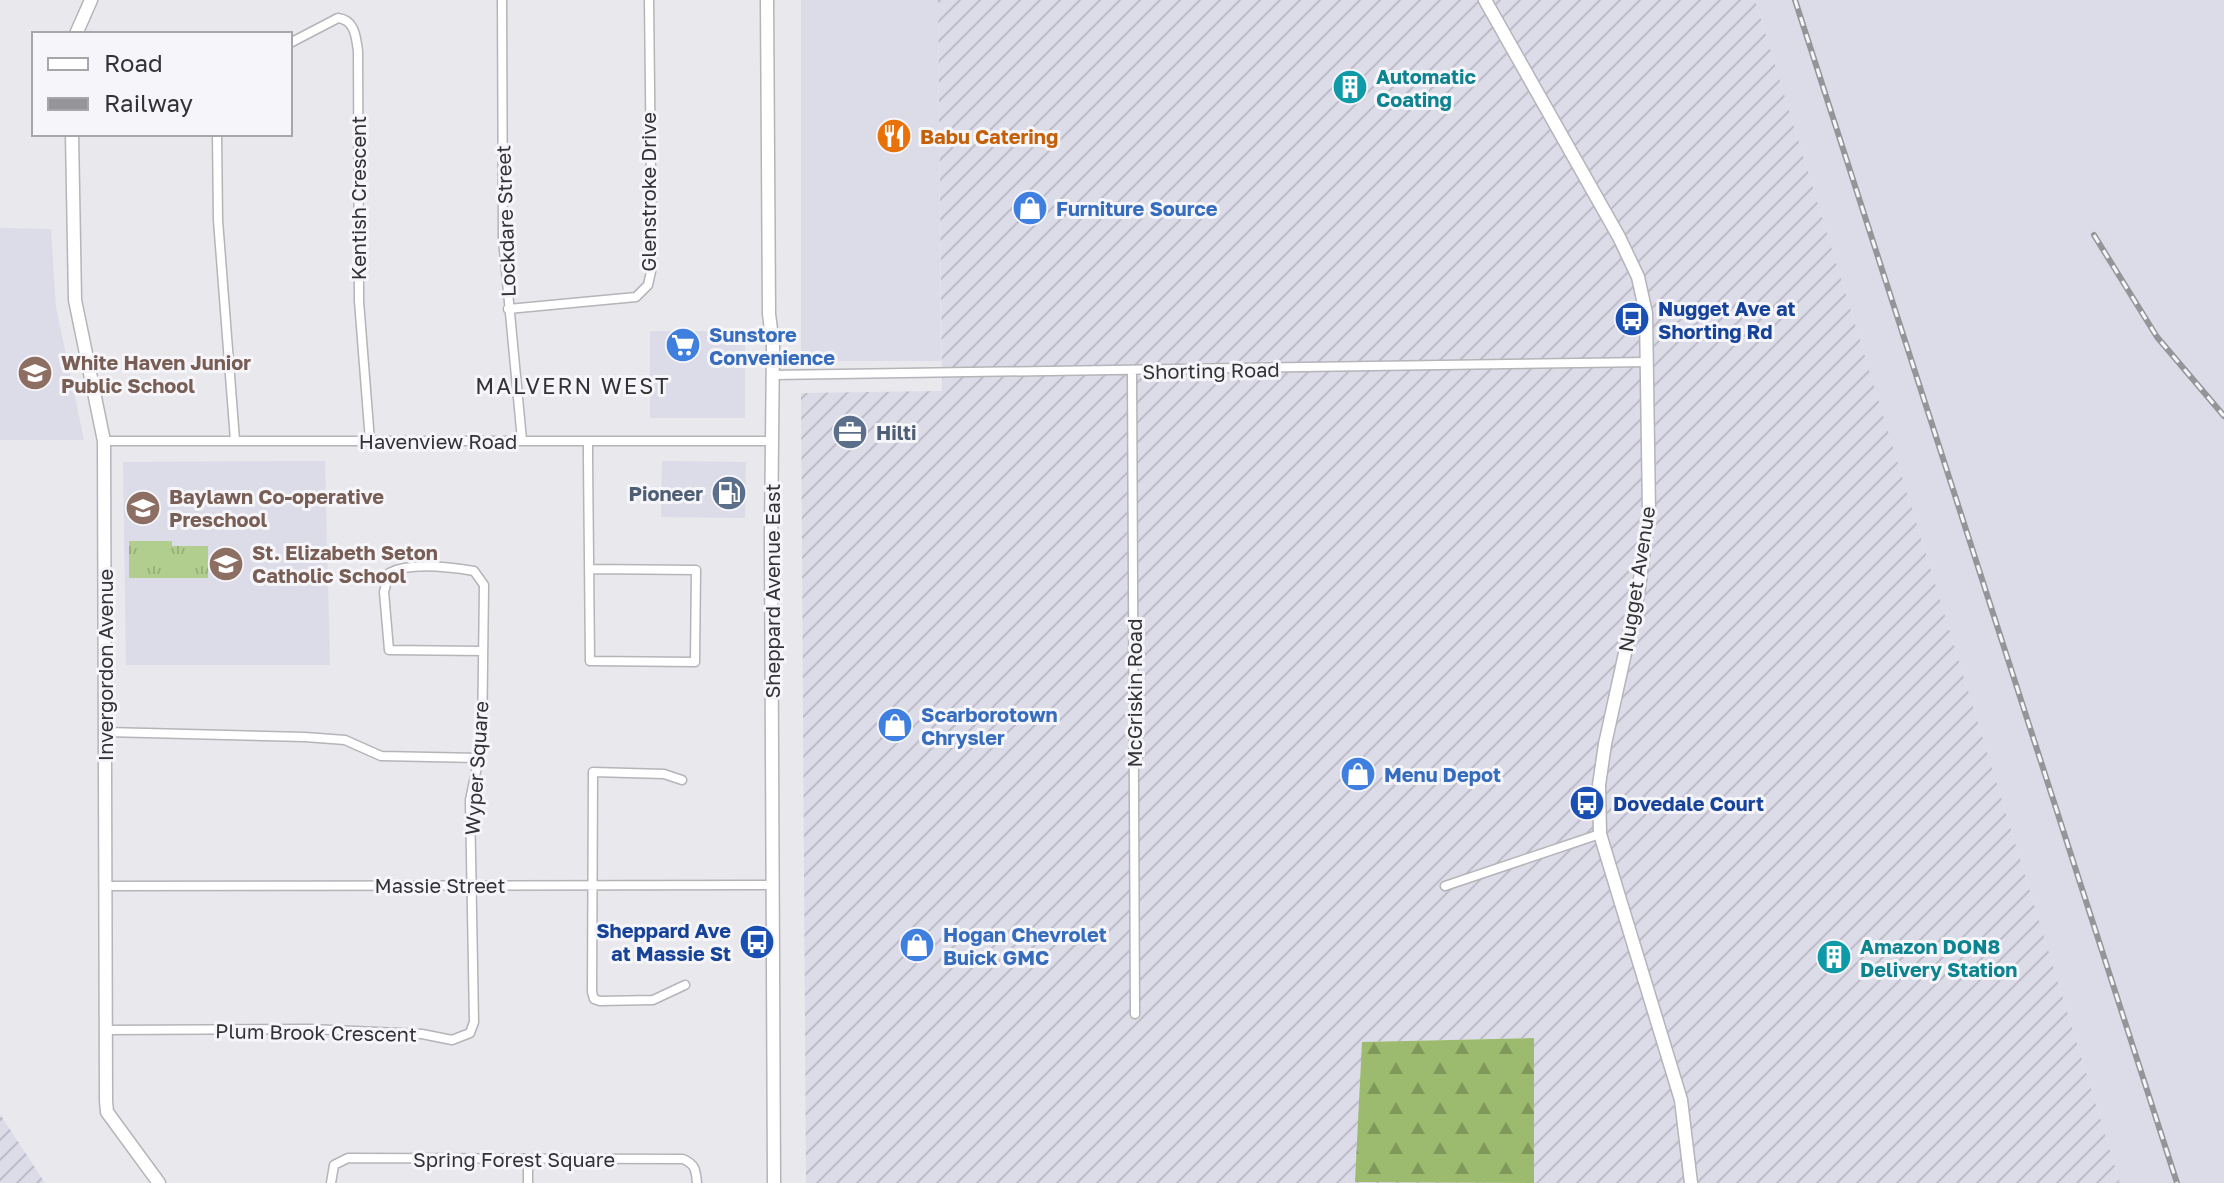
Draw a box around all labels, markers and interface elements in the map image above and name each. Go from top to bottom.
legend [32,32,292,136]
text: Road [104,48,163,77]
place label: Automatic Coating [1376,64,1476,111]
building icon: Automatic Coating [1331,68,1369,106]
text: Railway [104,88,193,117]
street label: Glenstroke Drive [636,112,660,272]
street label: Kentish Crescent [346,116,370,280]
restaurant icon: Babu Catering [875,117,913,155]
place label: Babu Catering [920,124,1058,148]
street label: Lockdare Street [490,145,520,297]
shop icon: Furniture Source [1011,189,1049,227]
place label: Furniture Source [1056,196,1218,220]
place label: Nugget Ave at Shorting Rd [1658,296,1796,343]
bus stop icon: Nugget Ave at Shorting Rd [1613,300,1651,338]
place label: Sunstore Convenience [709,322,835,369]
supermarket icon: Sunstore Convenience [664,326,702,364]
place label: White Haven Junior Public School [61,350,251,397]
school or university icon: White Haven Junior Public School [16,354,54,392]
street label: Shorting Road [1142,357,1280,383]
district label: MALVERN WEST [475,372,671,399]
office icon: Hilti [831,413,869,451]
place label: Hilti [876,420,916,444]
street label: Havenview Road [359,429,517,453]
fuel station icon: Pioneer [710,474,748,512]
place label: Pioneer [629,481,703,505]
place label: Baylawn Co-operative Preschool [169,484,384,531]
street label: Sheppard Avenue East [760,484,784,699]
school or university icon: Baylawn Co-operative Preschool [124,489,162,527]
street label: Nugget Avenue [1613,504,1659,654]
place label: St. Elizabeth Seton Catholic School [252,540,438,587]
school or university icon: St. Elizabeth Seton Catholic School [207,545,245,583]
street label: Invergordon Avenue [93,569,117,761]
street label: McGriskin Road [1122,619,1146,767]
street label: Wyper Square [459,700,493,836]
place label: Scarborotown Chrysler [921,702,1058,749]
shop icon: Scarborotown Chrysler [876,706,914,744]
shop icon: Menu Depot [1339,755,1377,793]
place label: Menu Depot [1384,762,1501,786]
bus stop icon: Dovedale Court [1568,784,1606,822]
place label: Dovedale Court [1613,791,1764,815]
street label: Massie Street [375,873,505,897]
place label: Sheppard Ave at Massie St [596,918,731,965]
place label: Hogan Chevrolet Buick GMC [943,922,1107,969]
bus stop icon: Sheppard Ave at Massie St [738,923,776,961]
shop icon: Hogan Chevrolet Buick GMC [898,926,936,964]
place label: Amazon DON8 Delivery Station [1860,934,2017,981]
building icon: Amazon DON8 Delivery Station [1815,938,1853,976]
street label: Plum Brook Crescent [215,1018,417,1046]
street label: Spring Forest Square [413,1147,615,1171]

